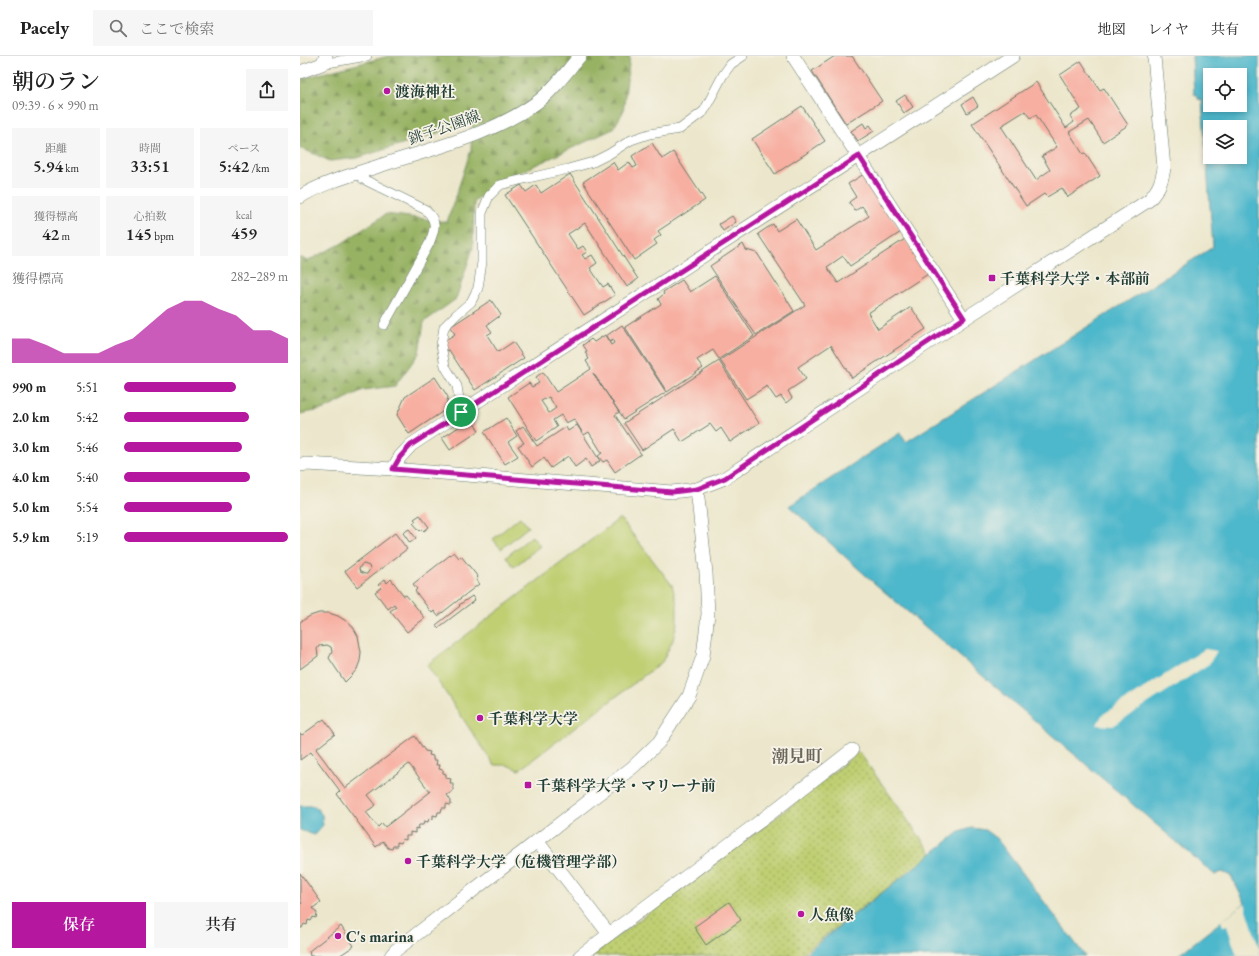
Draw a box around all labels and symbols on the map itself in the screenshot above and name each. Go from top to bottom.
place label: 渡海神社 [395,82,455,101]
marker: 渡海神社 [382,86,392,96]
street label: 銚子公園線 [405,106,483,148]
place label: 千葉科学大学・本部前 [1000,269,1150,288]
marker: 千葉科学大学・本部前 [987,273,997,283]
pin [444,395,478,429]
place label: 千葉科学大学 [488,709,578,728]
marker: 千葉科学大学 [475,713,485,723]
district label: 潮見町 [772,745,823,767]
place label: 千葉科学大学・マリーナ前 [536,776,716,795]
marker: 千葉科学大学・マリーナ前 [523,780,533,790]
place label: 千葉科学大学（危機管理学部） [416,852,626,871]
marker: 千葉科学大学（危機管理学部） [403,856,413,866]
place label: 人魚像 [809,905,854,924]
marker: 人魚像 [796,909,806,919]
place label: C's marina [346,927,414,946]
marker: C's marina [333,931,343,941]

